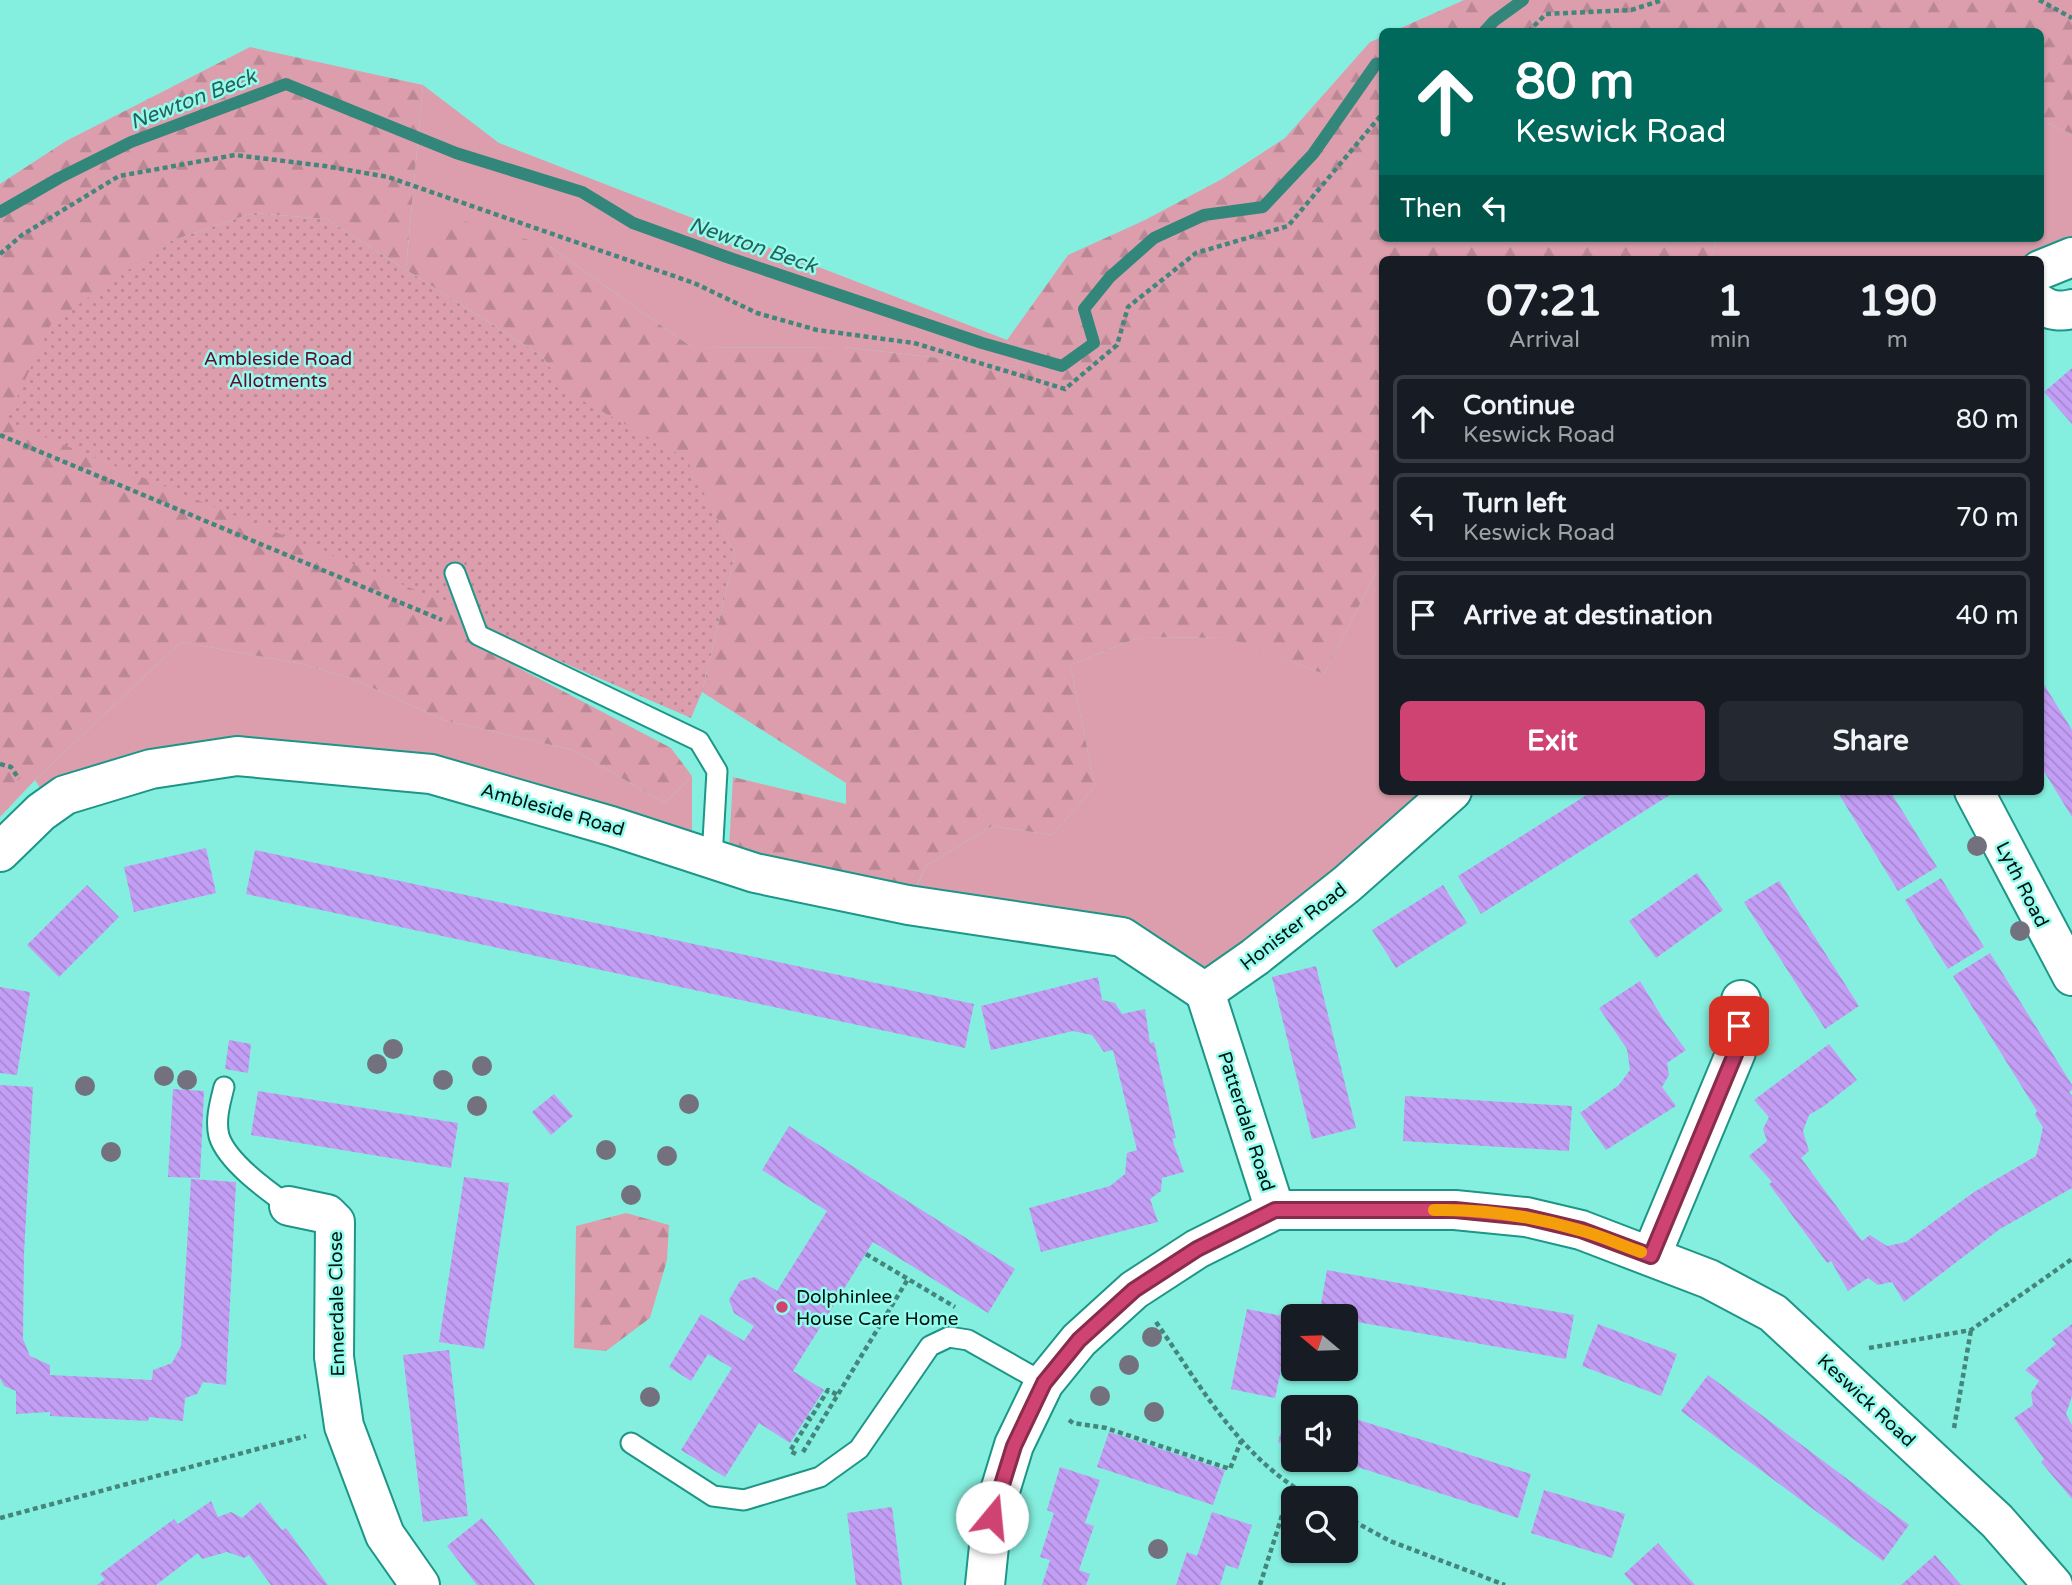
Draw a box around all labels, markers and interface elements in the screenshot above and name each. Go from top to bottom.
text: 80 m [1515,53,1634,112]
icon: ahead [1400,56,1491,147]
water label: Newton Beck [126,63,261,135]
text: Keswick Road [1515,113,1726,151]
icon: left [1476,189,1514,227]
text: Then [1400,193,1462,224]
water label: Newton Beck [686,212,821,279]
text: 07:21 [1486,276,1603,327]
text: 1 [1717,276,1743,327]
text: 190 [1858,276,1937,327]
text: Arrival [1509,326,1580,354]
text: min [1710,326,1751,354]
text: m [1887,326,1908,354]
park label: Ambleside Road Allotments [204,348,352,392]
text: Continue [1463,390,1575,421]
icon: ahead [1404,400,1442,438]
text: 80 m [1956,404,2019,435]
text: Keswick Road [1463,421,1615,449]
text: Turn left [1463,488,1566,519]
icon: left [1404,498,1442,536]
text: 70 m [1956,502,2019,533]
text: Keswick Road [1463,519,1615,547]
icon: arrive [1404,596,1442,634]
text: Arrive at destination [1463,600,1713,631]
text: 40 m [1956,600,2019,631]
button: Exit [1400,701,1705,781]
button: Share [1719,701,2023,781]
street label: Ambleside Road [478,779,627,841]
street label: Lyth Road [1991,838,2053,931]
street label: Honister Road [1236,878,1351,975]
pin [1709,996,1769,1056]
icon: arrive [1720,1007,1758,1045]
street label: Patterdale Road [1213,1049,1279,1194]
street label: Ennerdale Close [325,1231,349,1377]
place label: Dolphinlee House Care Home [796,1286,958,1330]
marker: Dolphinlee House Care Home [774,1299,790,1315]
north arrow [1281,1304,1358,1381]
map controls [1281,1304,1358,1563]
street label: Keswick Road [1813,1350,1920,1452]
button: sound [1281,1395,1358,1472]
position arrow [955,1480,1029,1554]
button: search [1281,1486,1358,1563]

